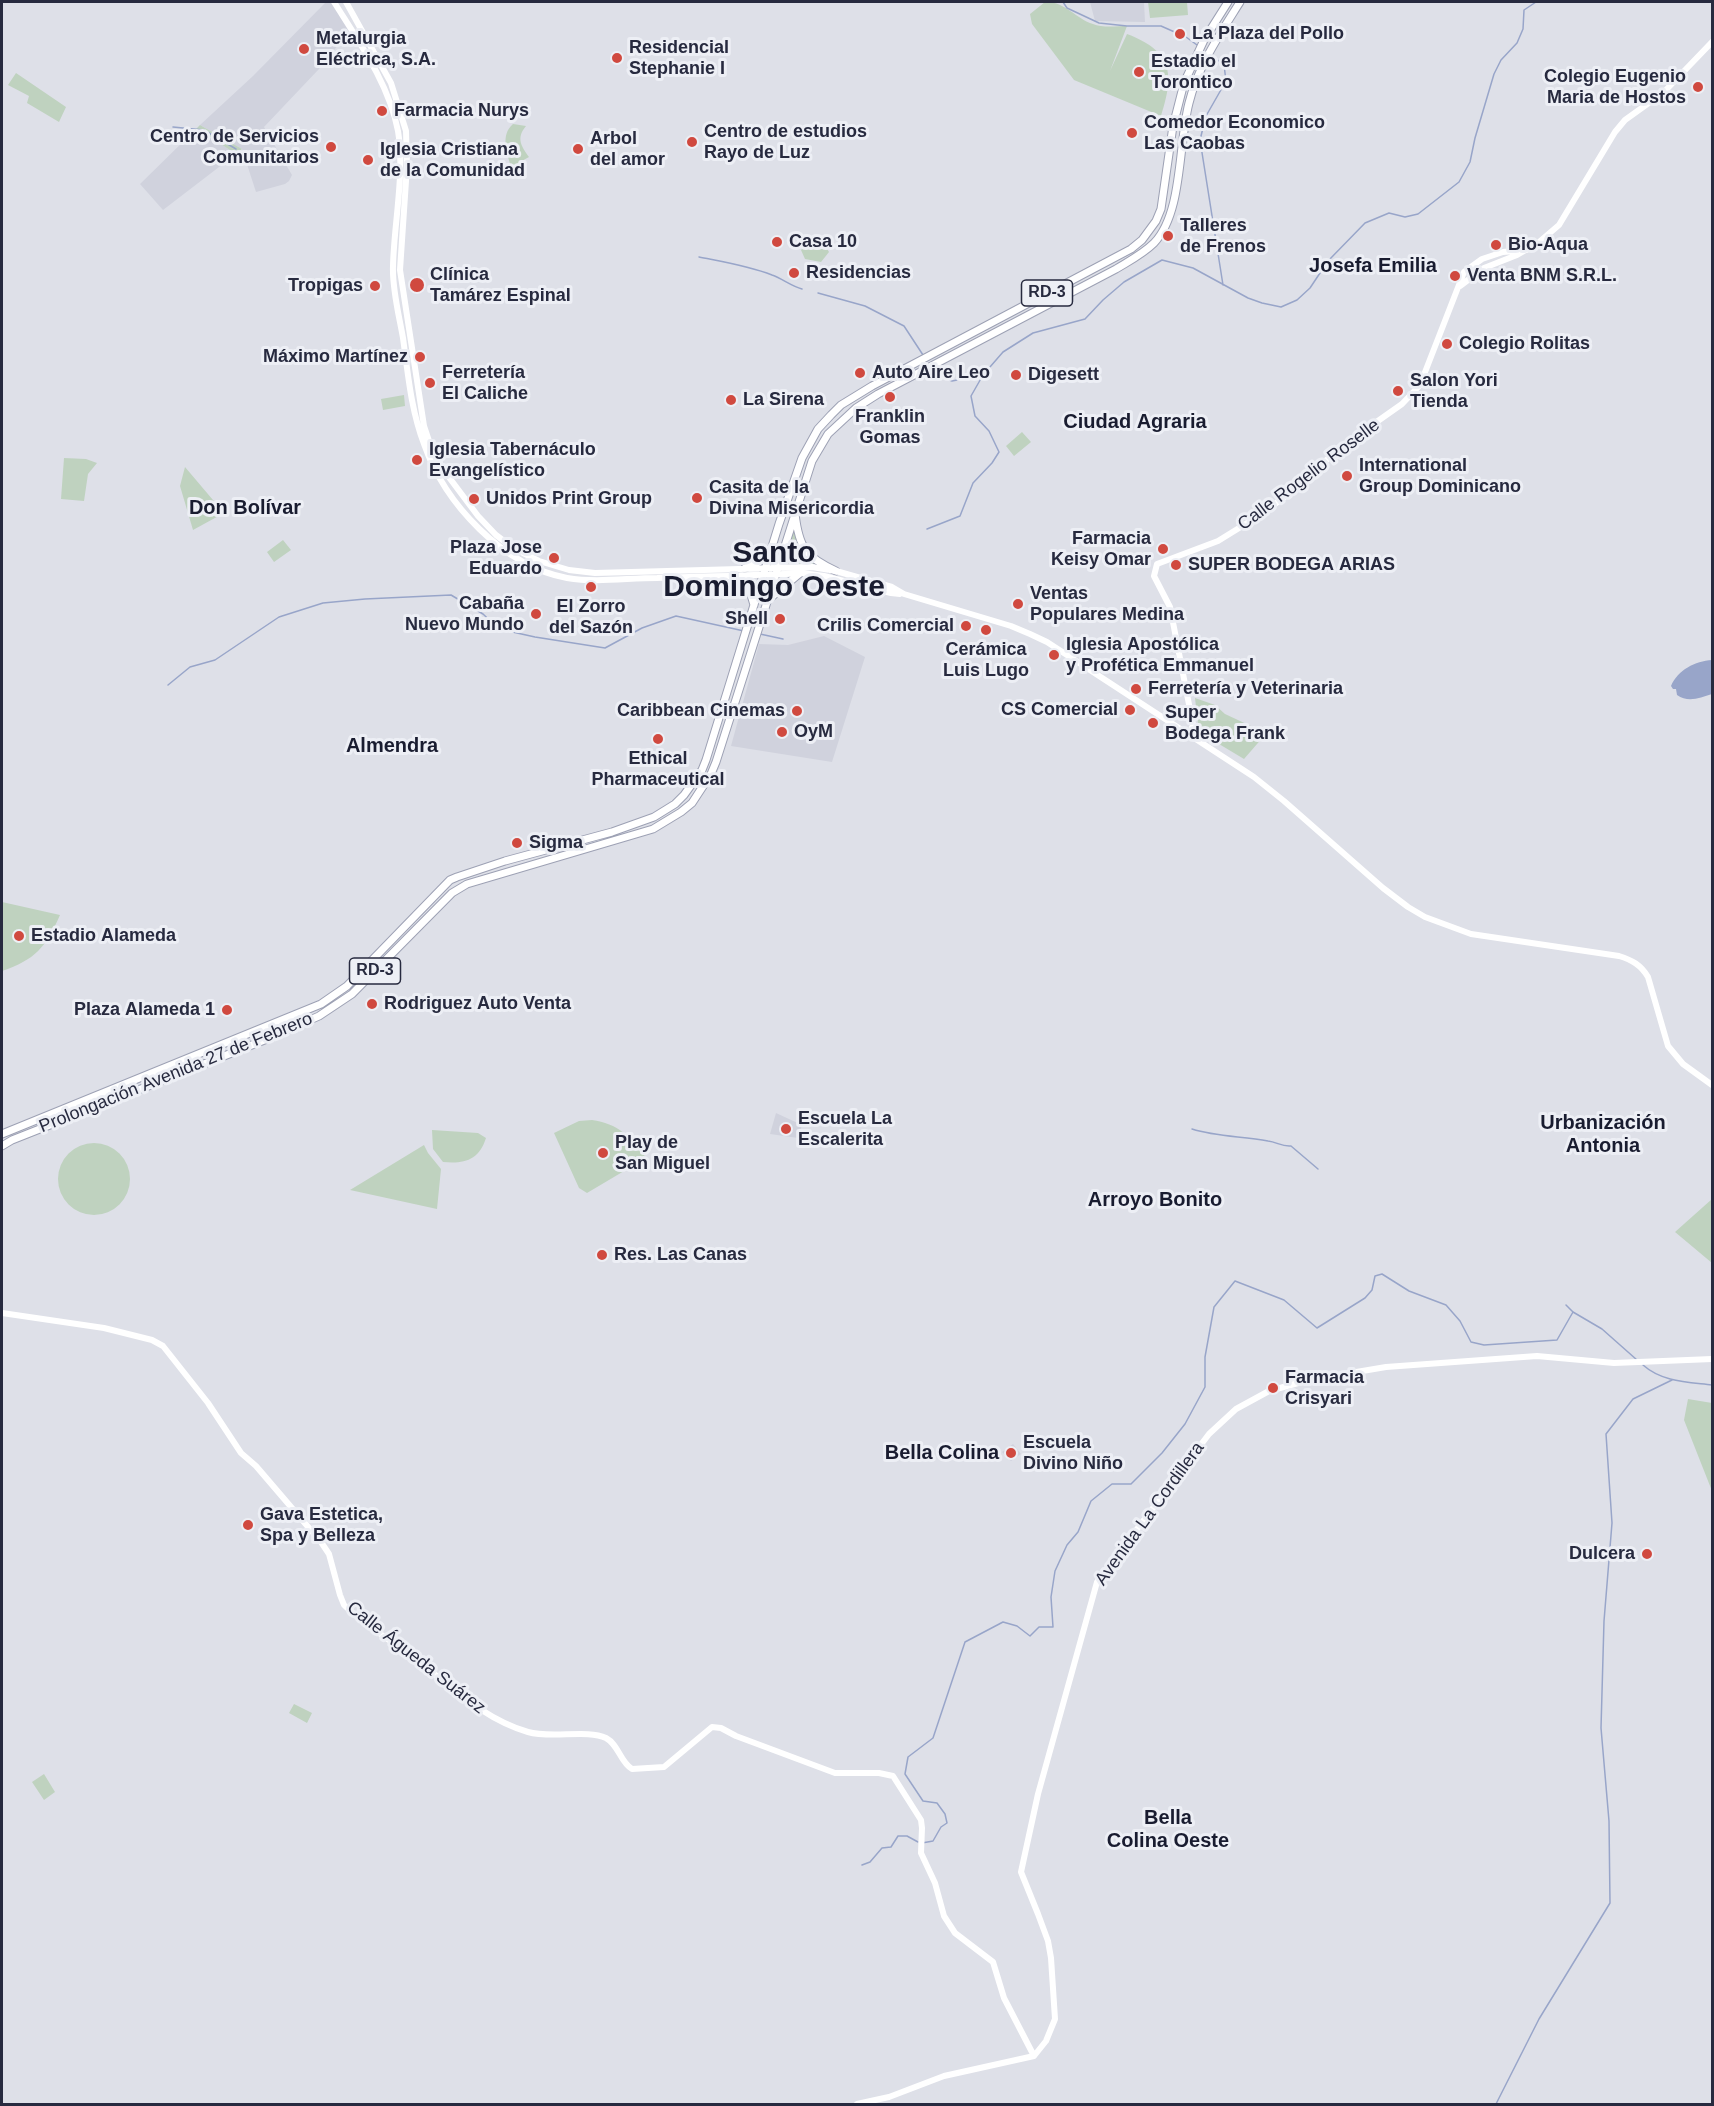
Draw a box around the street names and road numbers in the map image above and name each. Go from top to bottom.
road number: RD-3 [1022,280,1072,306]
street label: Calle Rogelio Roselle [1234,415,1384,535]
road number: RD-3 [350,958,400,984]
street label: Prolongación Avenida 27 de Febrero [36,1008,316,1138]
street label: Avenida La Cordillera [1091,1438,1209,1590]
street label: Calle Águeda Suárez [342,1597,490,1719]

